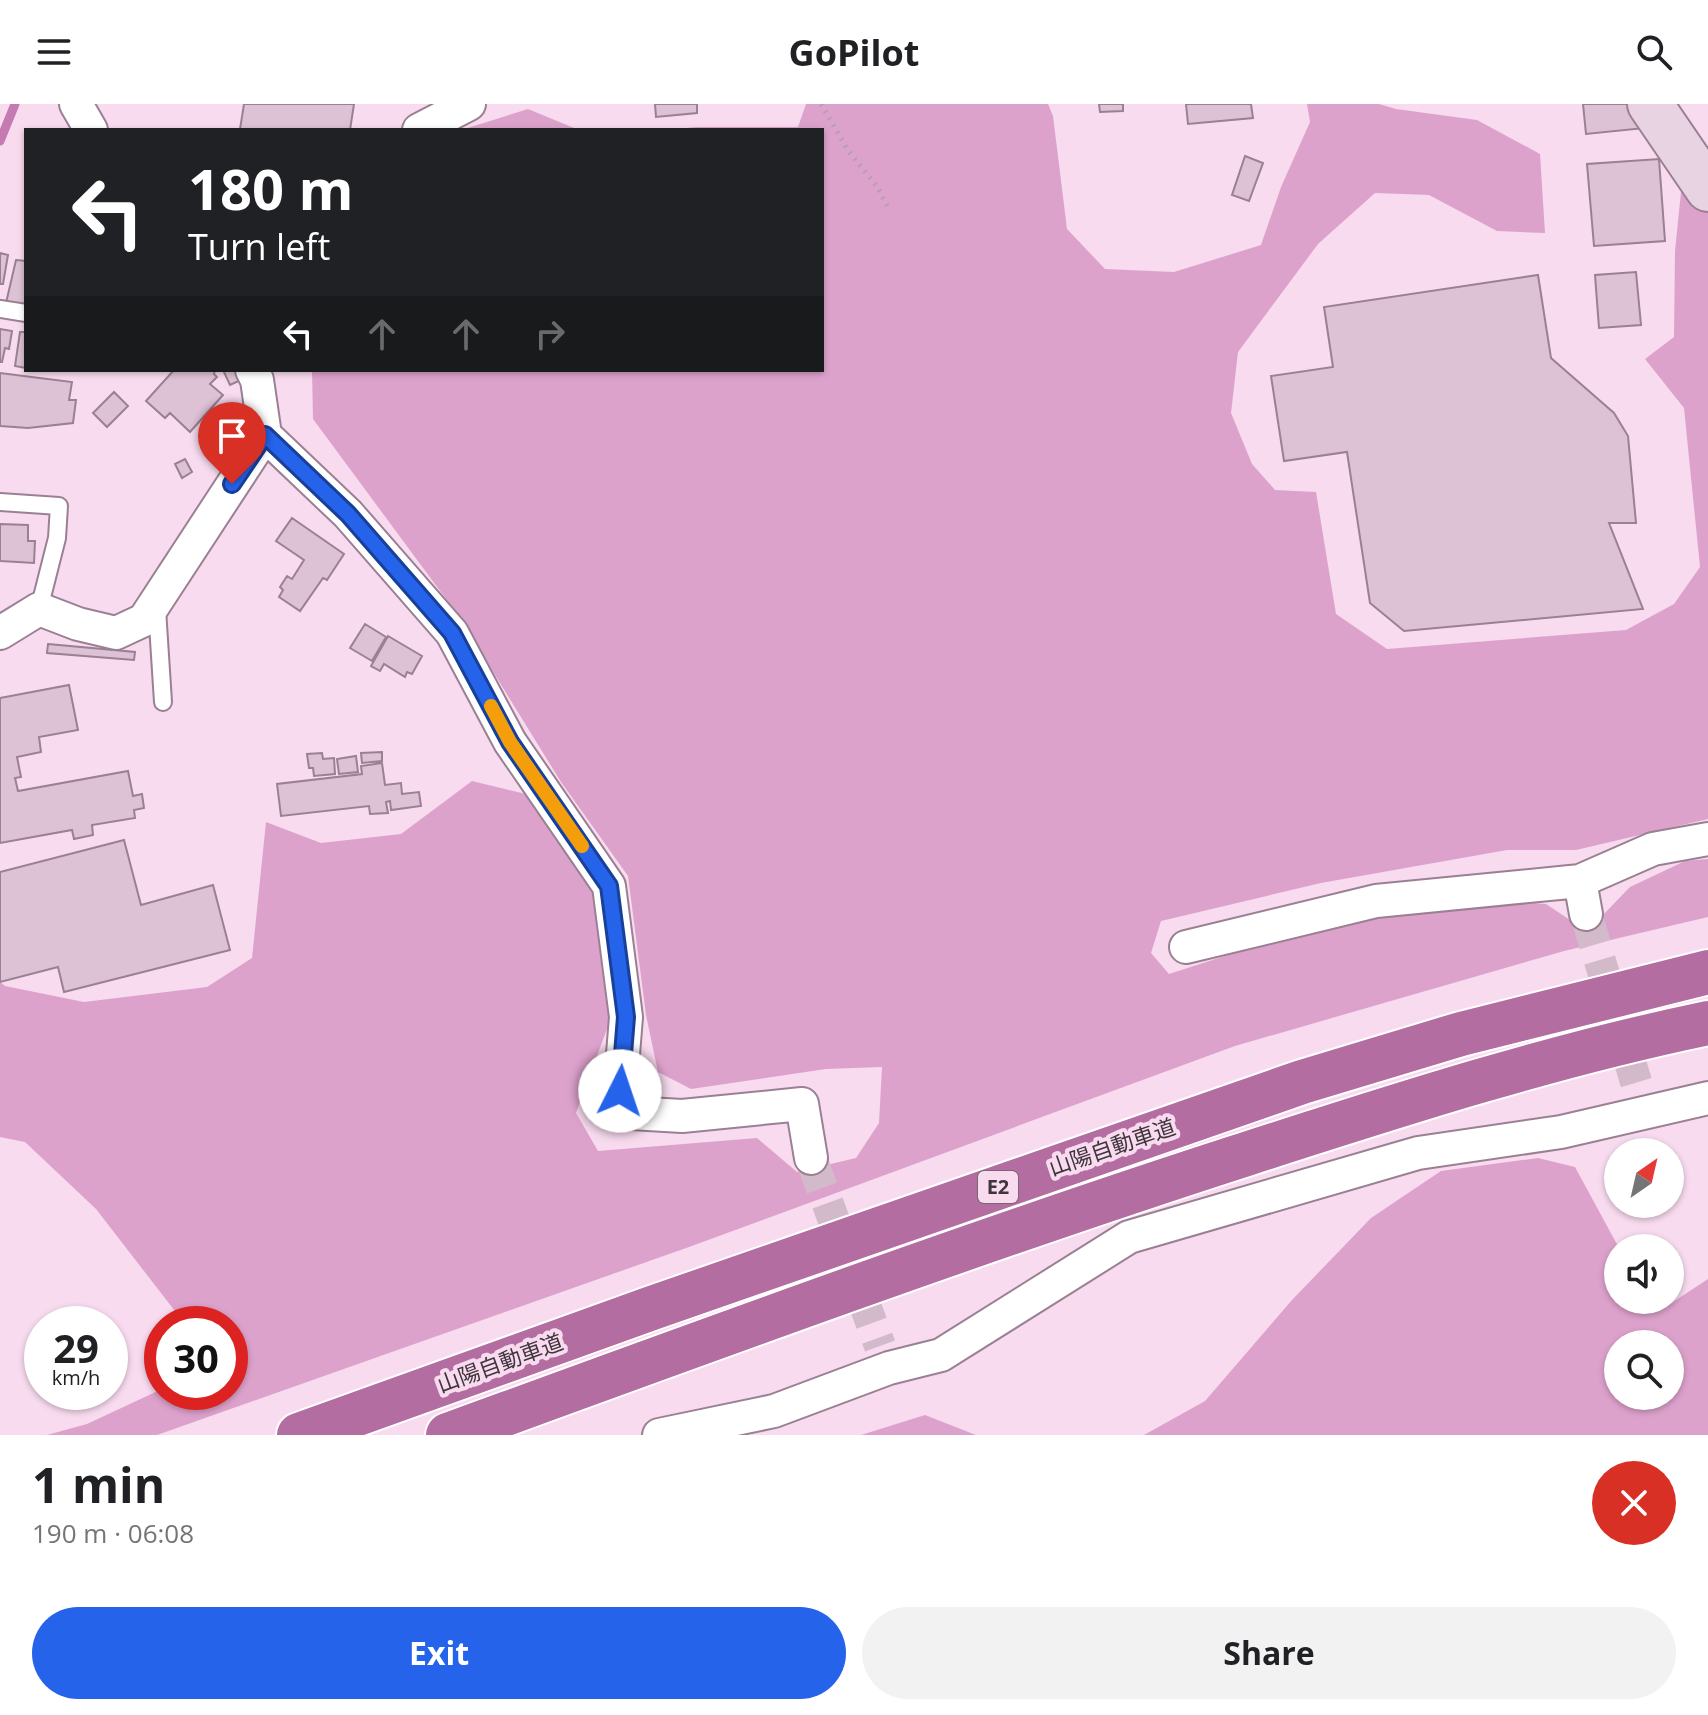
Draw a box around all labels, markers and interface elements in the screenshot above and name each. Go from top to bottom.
text: GoPilot [789,28,919,77]
icon: menu [32,30,76,74]
icon: search [1632,30,1676,74]
text: 180 m [188,150,354,226]
icon: left [56,160,160,264]
text: Turn left [188,222,330,271]
icon: left [276,312,320,356]
icon: ahead [360,312,404,356]
icon: ahead [444,312,488,356]
icon: right [528,312,572,356]
pin [198,402,266,484]
icon: arrive [210,414,254,458]
position arrow [578,1049,662,1133]
street label: 山陽自動車道 [1044,1110,1179,1182]
north arrow [1604,1138,1684,1218]
map controls [1604,1138,1684,1410]
road number: E2 [978,1171,1018,1203]
button: sound [1604,1234,1684,1314]
speed limit sign: 30 [144,1306,248,1410]
text: 29 [53,1320,99,1375]
street label: 山陽自動車道 [433,1325,567,1399]
button: search [1604,1330,1684,1410]
text: km/h [52,1364,100,1391]
text: 1 min [32,1452,165,1517]
button: close [1592,1461,1676,1545]
text: 190 m · 06:08 [32,1515,194,1551]
button: Exit [32,1607,846,1699]
button: Share [862,1607,1676,1699]

